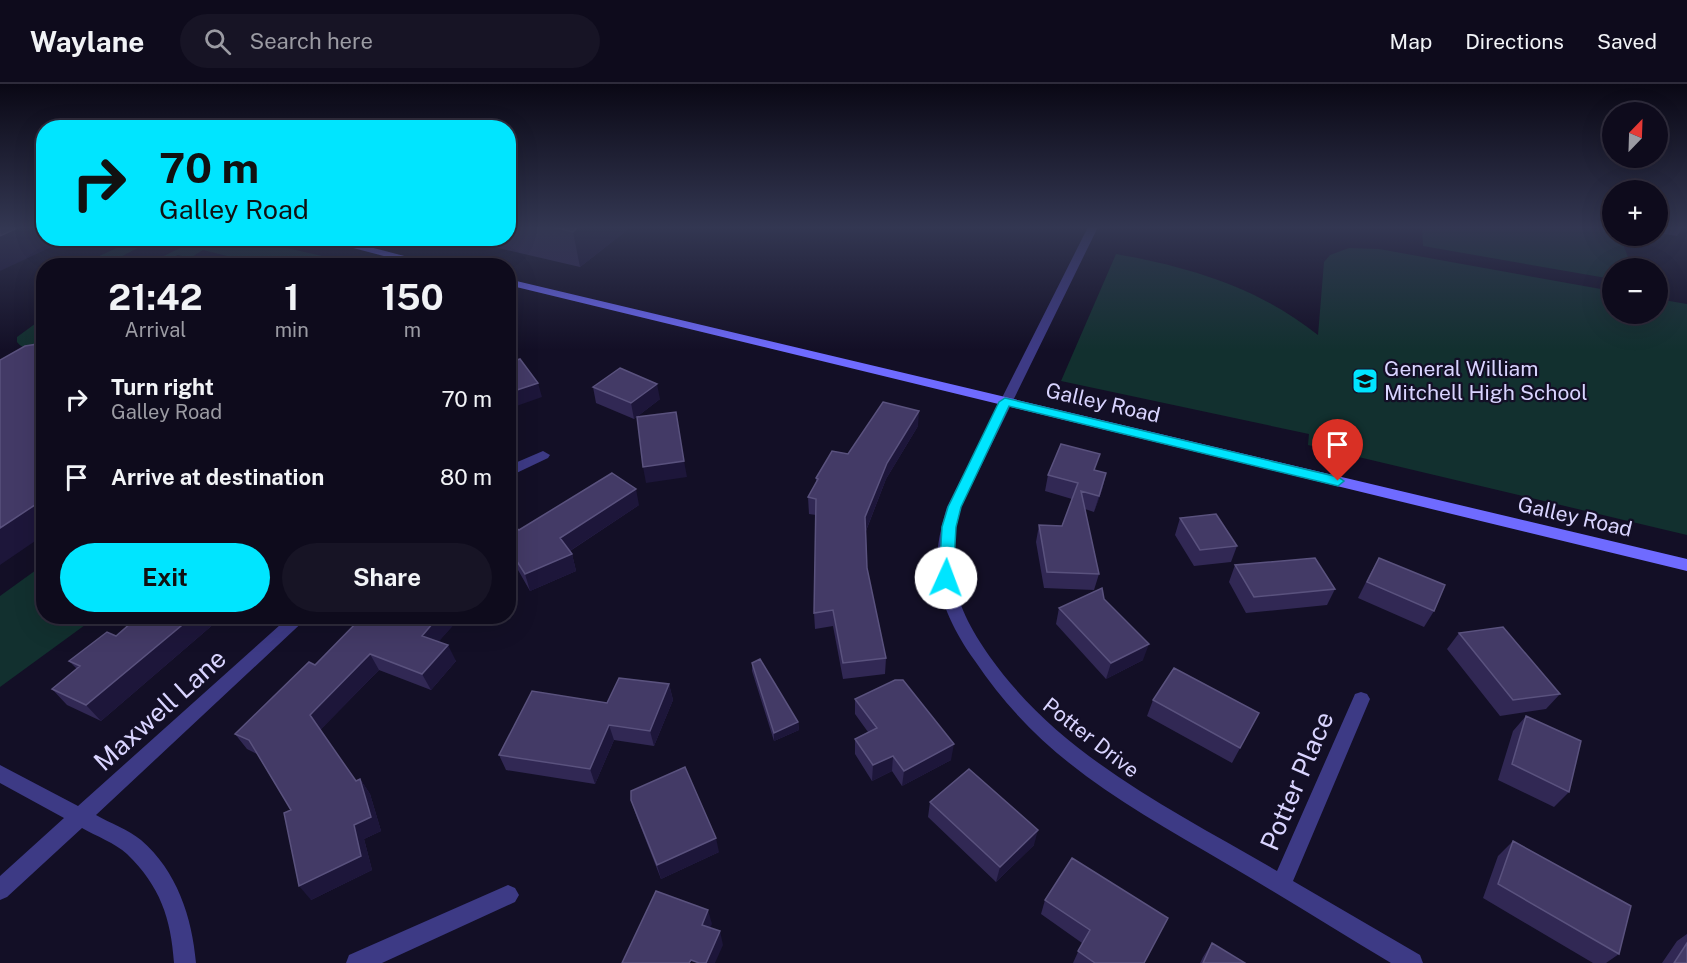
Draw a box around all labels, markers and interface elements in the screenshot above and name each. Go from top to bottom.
search box [180,14,600,68]
text: Waylane [30,25,144,58]
icon: search [201,25,234,58]
text: Search here [249,28,373,54]
text: Map [1390,29,1432,54]
text: Directions [1465,29,1564,54]
text: Saved [1597,29,1657,54]
north arrow [1602,102,1668,168]
map controls [1602,102,1668,324]
text: 70 m [159,143,259,192]
icon: right [60,144,138,222]
button: + [1602,180,1668,246]
text: Galley Road [159,193,309,225]
button: − [1602,258,1668,324]
text: 21:42 [108,276,203,318]
text: 1 [284,276,299,318]
text: 150 [381,276,444,318]
text: Arrival [124,318,186,342]
text: min [275,318,309,342]
text: m [404,318,421,342]
place label: General William Mitchell High School [1384,356,1588,405]
school or university icon: General William Mitchell High School [1350,366,1380,396]
text: Turn right [111,374,214,400]
street label: Galley Road [1043,377,1163,428]
icon: right [60,383,93,416]
text: 70 m [441,386,492,412]
text: Galley Road [111,400,222,424]
pin [1312,419,1363,481]
icon: arrive [1321,428,1354,461]
icon: arrive [60,461,93,494]
text: Arrive at destination [111,464,324,490]
text: 80 m [440,464,492,490]
street label: Galley Road [1515,491,1635,542]
button: Exit [60,543,270,612]
button: Share [282,543,492,612]
position arrow [914,546,978,610]
street label: Maxwell Lane [87,642,232,777]
street label: Potter Drive [1038,692,1144,783]
street label: Potter Place [1253,707,1340,855]

